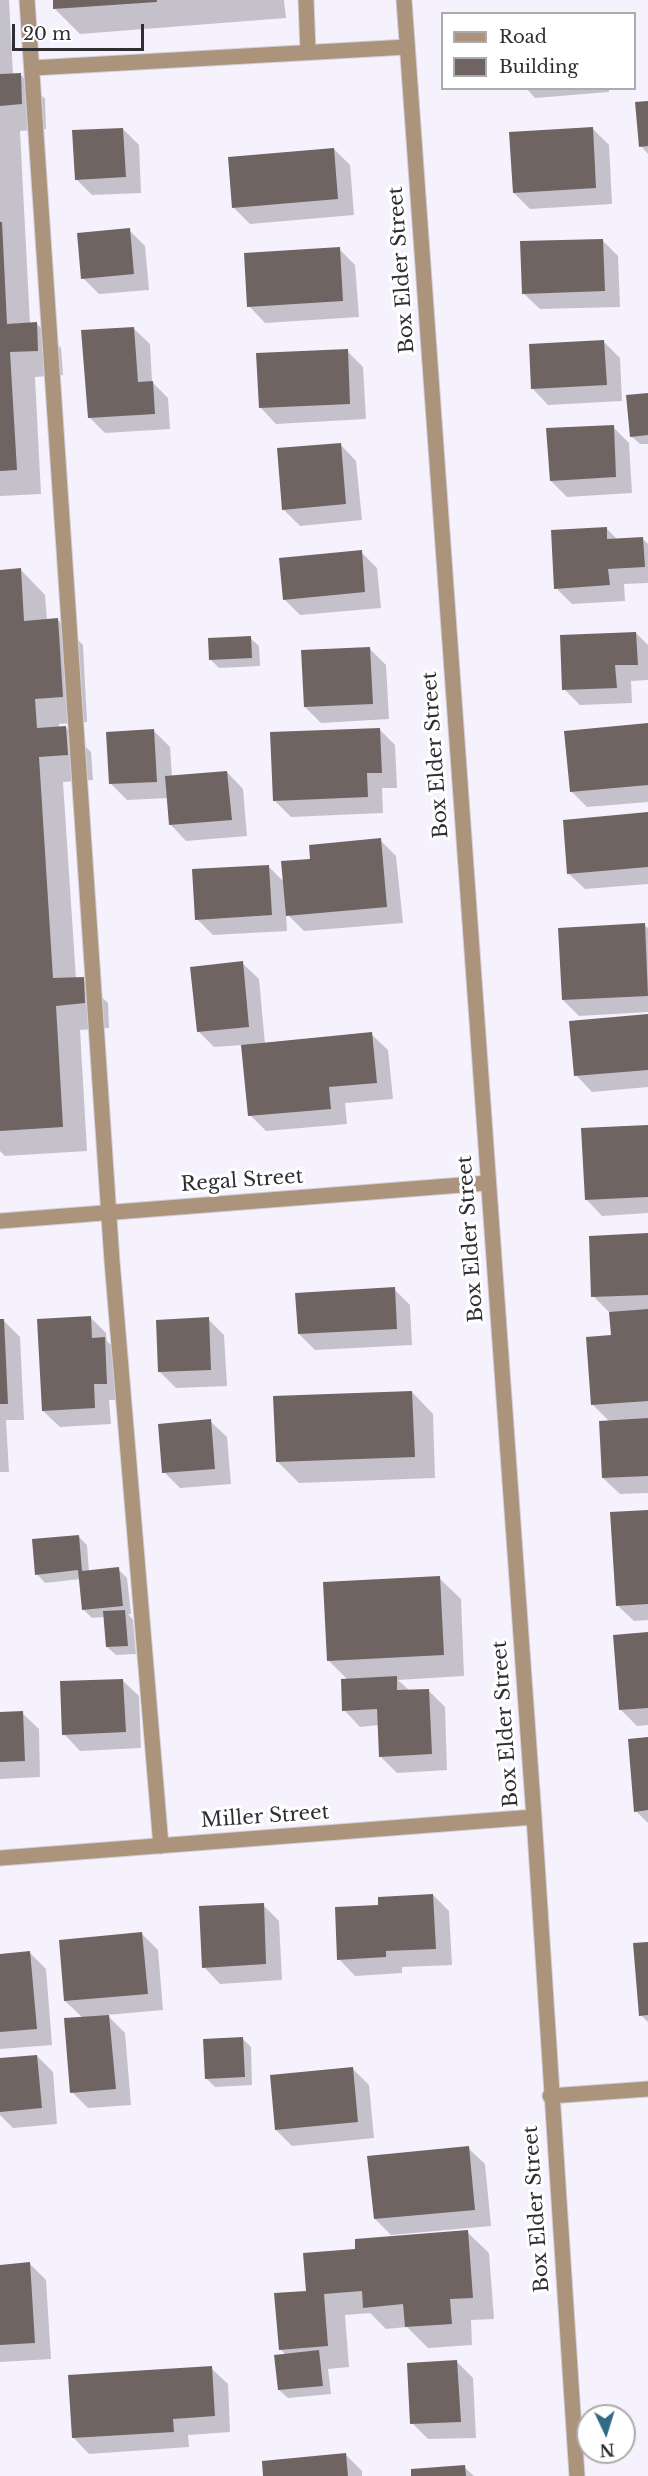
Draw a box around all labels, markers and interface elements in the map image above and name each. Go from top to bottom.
scale bar [15,12,147,50]
legend [441,12,636,90]
text: 20 m [23,23,71,45]
text: Road [499,26,547,48]
text: Building [499,56,578,78]
street label: Box Elder Street [384,186,420,354]
street label: Box Elder Street [418,671,454,839]
street label: Box Elder Street [453,1155,489,1323]
street label: Regal Street [180,1165,304,1197]
street label: Box Elder Street [488,1640,524,1808]
street label: Miller Street [200,1801,330,1833]
street label: Box Elder Street [519,2125,555,2293]
north arrow [576,2404,636,2464]
text: N [599,2439,615,2460]

